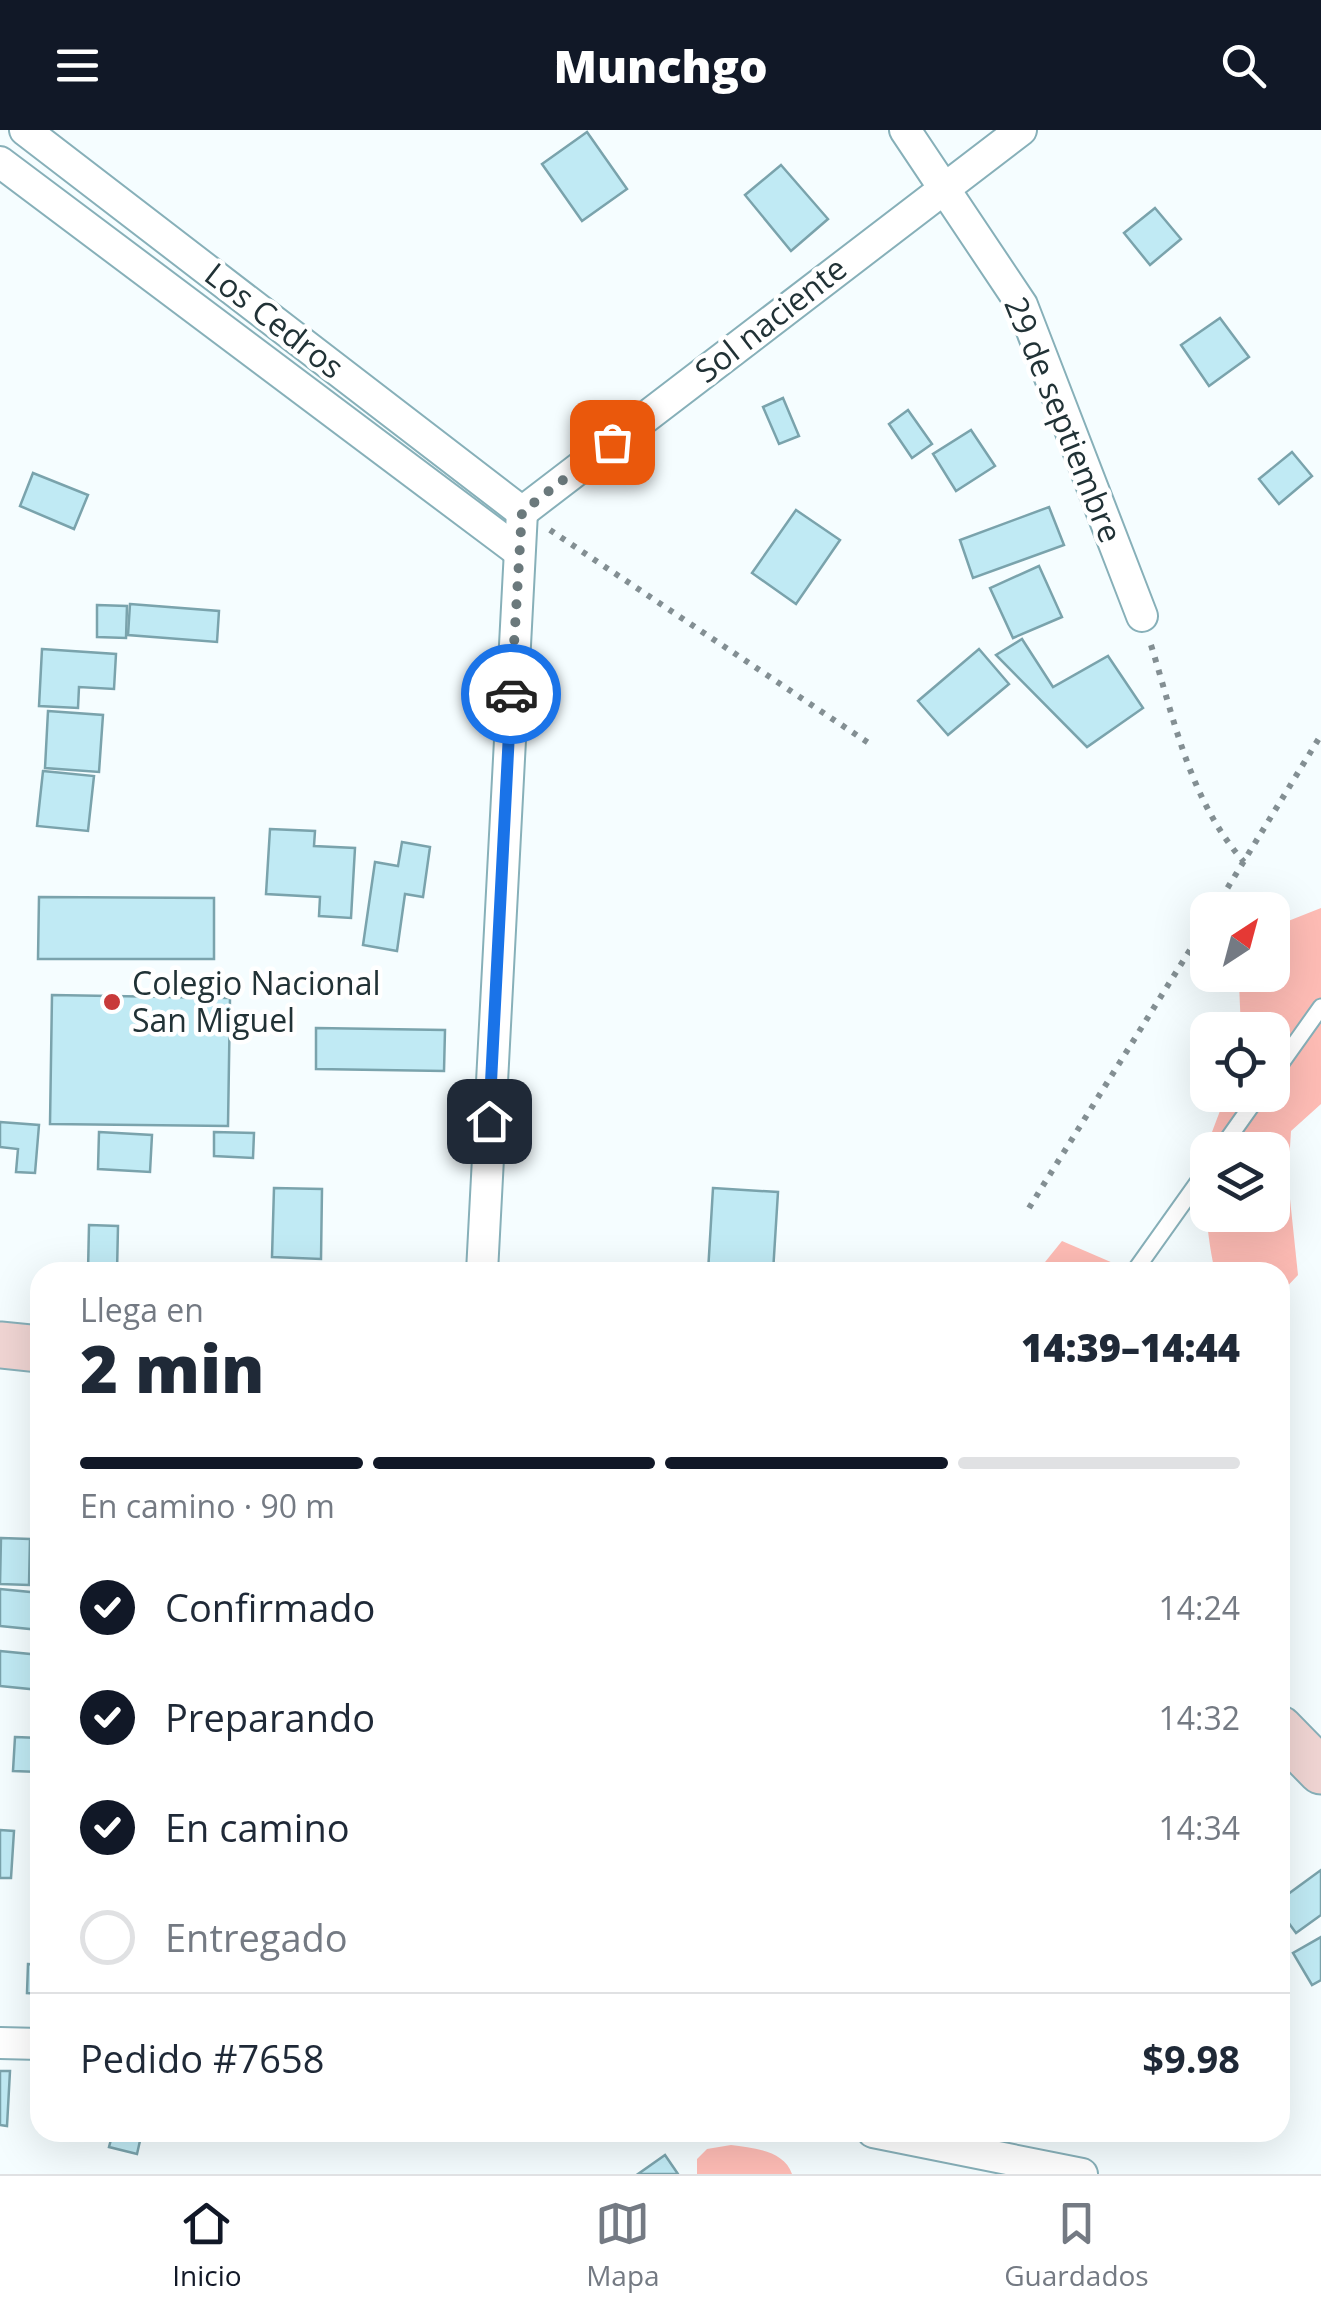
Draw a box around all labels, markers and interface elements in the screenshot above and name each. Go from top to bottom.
text: Munchgo [553,35,768,96]
icon: menu [50,38,105,93]
icon: search [1216,38,1271,93]
street label: Sol naciente [686,246,855,391]
street label: Los Cedros [197,252,353,387]
street label: 29 de septiembre [996,290,1133,549]
pin [570,400,655,485]
icon: bag [585,415,640,470]
courier [461,644,561,744]
icon: car [484,667,539,722]
north arrow [1190,892,1290,992]
map controls [1190,892,1290,1232]
place label: Colegio Nacional San Miguel [132,961,380,1041]
marker: Colegio Nacional San Miguel [101,991,123,1013]
button: locate [1190,1012,1290,1112]
pin [447,1079,532,1164]
icon: home [462,1094,517,1149]
button: layers [1190,1132,1290,1232]
text: Llega en [80,1288,204,1331]
text: 14:39–14:44 [1021,1321,1240,1373]
text: 2 min [80,1324,265,1412]
text: En camino · 90 m [80,1484,335,1527]
icon: check [80,1580,135,1635]
text: Confirmado [165,1581,375,1633]
text: 14:24 [1158,1586,1240,1629]
icon: check [80,1690,135,1745]
text: Preparando [165,1691,375,1743]
text: 14:32 [1158,1696,1240,1739]
icon: check [80,1800,135,1855]
text: En camino [165,1801,350,1853]
text: 14:34 [1158,1806,1240,1849]
text: Entregado [165,1911,348,1963]
text: Pedido #7658 [80,2032,324,2084]
text: $9.98 [1142,2032,1240,2084]
tab: Inicio [172,2196,242,2294]
tab: Mapa [586,2196,660,2294]
tab: Guardados [1004,2196,1149,2294]

